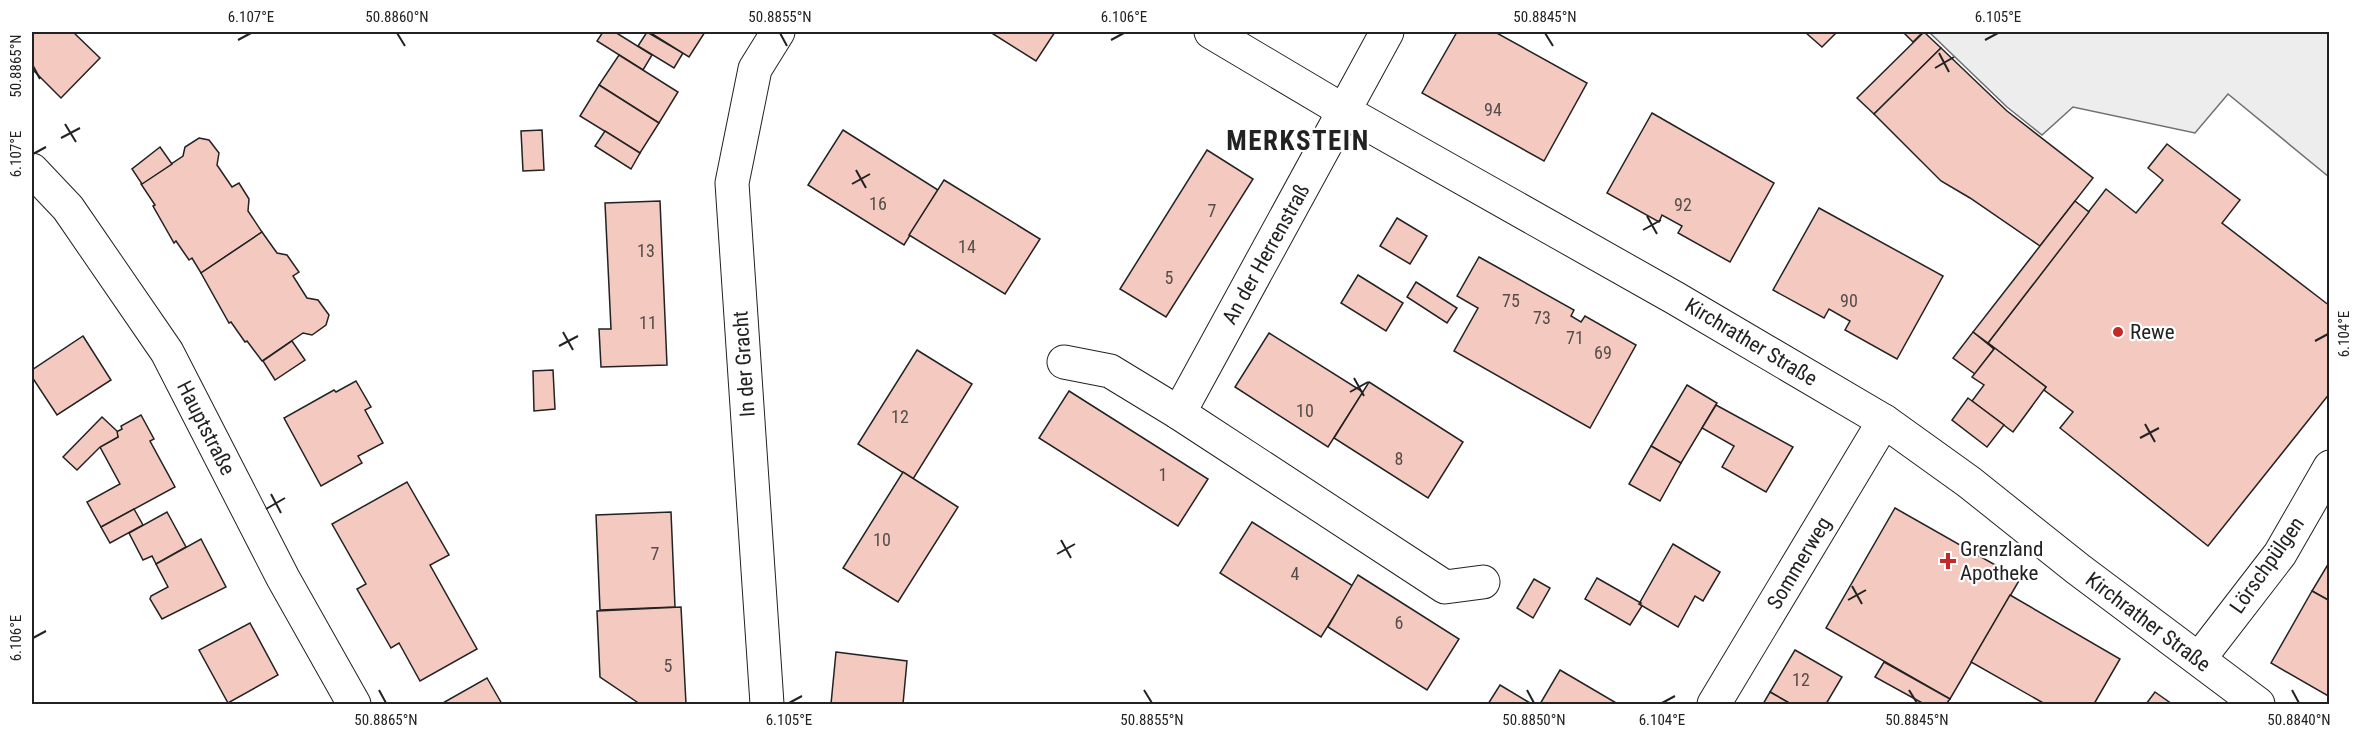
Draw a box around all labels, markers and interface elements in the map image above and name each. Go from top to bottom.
text: 6.107°E [228,8,274,26]
text: 50.8860°N [365,8,429,26]
text: 50.8855°N [748,8,812,26]
text: 6.106°E [1101,8,1147,26]
text: 50.8845°N [1513,8,1577,26]
text: 6.105°E [1975,8,2021,26]
text: 50.8865°N [7,34,25,98]
house number: 94 [1484,99,1502,120]
district label: MERKSTEIN [1226,125,1370,157]
text: 6.107°E [7,131,25,177]
street label: An der Herrenstraß [1217,180,1315,328]
house number: 16 [869,193,887,214]
house number: 92 [1674,194,1692,215]
house number: 7 [1208,200,1217,221]
house number: 14 [958,236,976,257]
house number: 13 [637,240,655,261]
house number: 5 [1165,267,1174,288]
house number: 75 [1502,290,1520,311]
house number: 90 [1840,290,1858,311]
street label: Kirchrather Straße [1681,293,1821,391]
house number: 73 [1533,307,1551,328]
street label: In der Gracht [728,310,760,418]
text: 6.104°E [2335,311,2353,357]
house number: 11 [639,312,657,333]
place label: Rewe [2130,320,2175,344]
marker: Rewe [2111,325,2125,339]
house number: 71 [1566,327,1584,348]
house number: 69 [1594,342,1612,363]
street label: Hauptstraße [172,377,240,479]
house number: 10 [1296,400,1314,421]
house number: 12 [891,406,909,427]
house number: 8 [1395,448,1403,469]
house number: 1 [1159,464,1167,485]
street label: Lörschpülgen [2225,512,2309,618]
street label: Sommerweg [1762,513,1836,613]
house number: 10 [873,529,891,550]
place label: Grenzland Apotheke [1960,537,2043,585]
house number: 7 [651,543,660,564]
marker: Grenzland Apotheke [1941,554,1955,568]
house number: 4 [1291,563,1300,584]
street label: Kirchrather Straße [2081,567,2215,677]
house number: 6 [1395,612,1403,633]
text: 6.106°E [7,615,25,661]
house number: 5 [664,655,673,676]
house number: 12 [1792,669,1810,690]
text: 50.8865°N [354,711,418,729]
text: 6.105°E [766,711,812,729]
text: 50.8855°N [1120,711,1184,729]
text: 50.8850°N [1502,711,1566,729]
text: 6.104°E [1639,711,1685,729]
text: 50.8845°N [1885,711,1949,729]
text: 50.8840°N [2267,711,2331,729]

